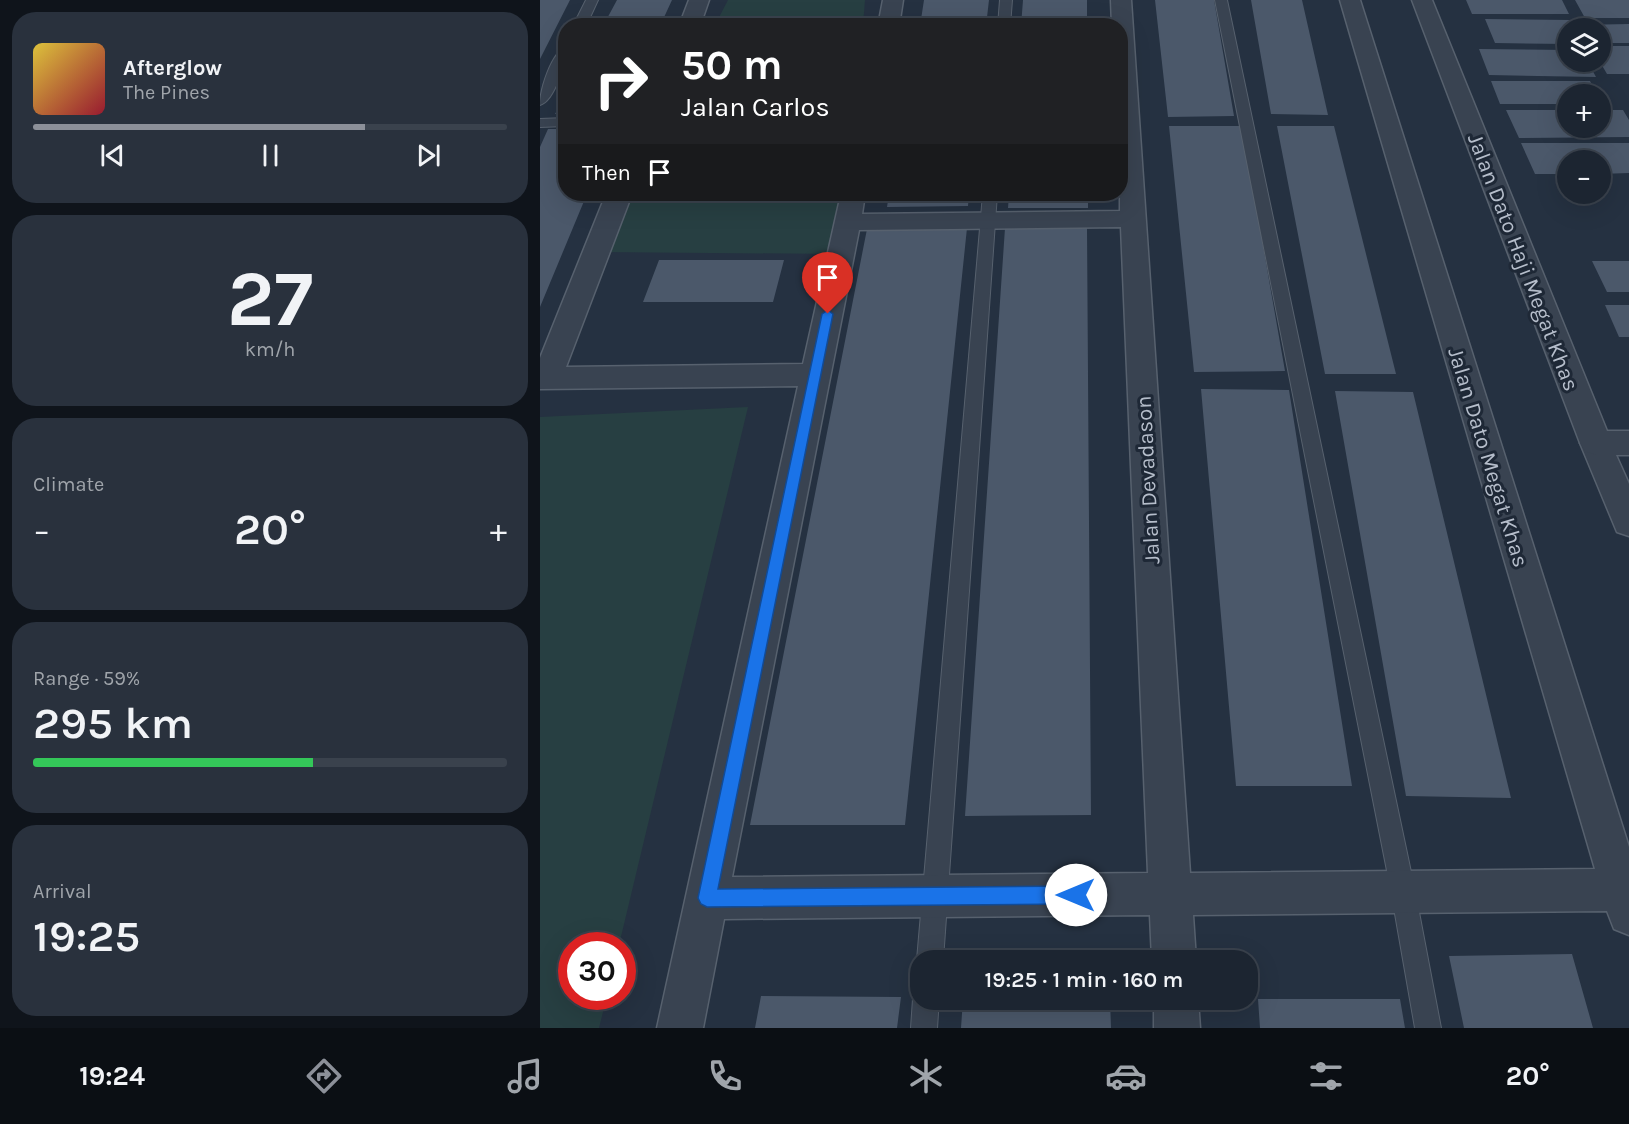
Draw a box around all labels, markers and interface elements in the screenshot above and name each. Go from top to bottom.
map controls [1557,18,1611,204]
button: layers [1557,18,1611,72]
text: 50 m [681,40,783,90]
icon: right [582,42,660,120]
text: Afterglow [123,55,222,81]
text: The Pines [123,81,210,104]
button: + [1557,84,1611,138]
text: Jalan Carlos [681,91,830,123]
street label: Jalan Dato Haji Megat Khas [1462,130,1584,395]
icon: previous [96,139,129,172]
icon: pause [254,139,287,172]
icon: next [412,139,445,172]
button: − [1557,150,1611,204]
icon: arrive [643,156,676,189]
text: Then [582,160,631,186]
pin [802,252,853,314]
text: 27 [227,253,313,345]
icon: arrive [811,261,844,294]
text: km/h [245,338,295,361]
street label: Jalan Dato Megat Khas [1442,344,1534,570]
street label: Jalan Devadason [1131,395,1165,565]
text: Climate [33,473,104,496]
text: 20° [234,503,306,555]
text: − [33,511,50,549]
text: + [490,511,507,549]
text: Range · 59% [33,667,140,690]
text: 295 km [33,697,193,749]
position arrow [1044,863,1108,927]
text: Arrival [33,880,92,903]
text: 19:25 [33,910,140,962]
speed limit sign: 30 [558,932,636,1010]
text: 19:25 · 1 min · 160 m [985,967,1183,993]
icon: directions [303,1055,345,1097]
icon: music [504,1055,546,1097]
icon: phone [704,1055,746,1097]
icon: climate [905,1055,947,1097]
icon: car [1105,1055,1147,1097]
icon: filters [1305,1055,1347,1097]
text: 19:24 [79,1060,145,1092]
text: 20° [1506,1060,1550,1092]

